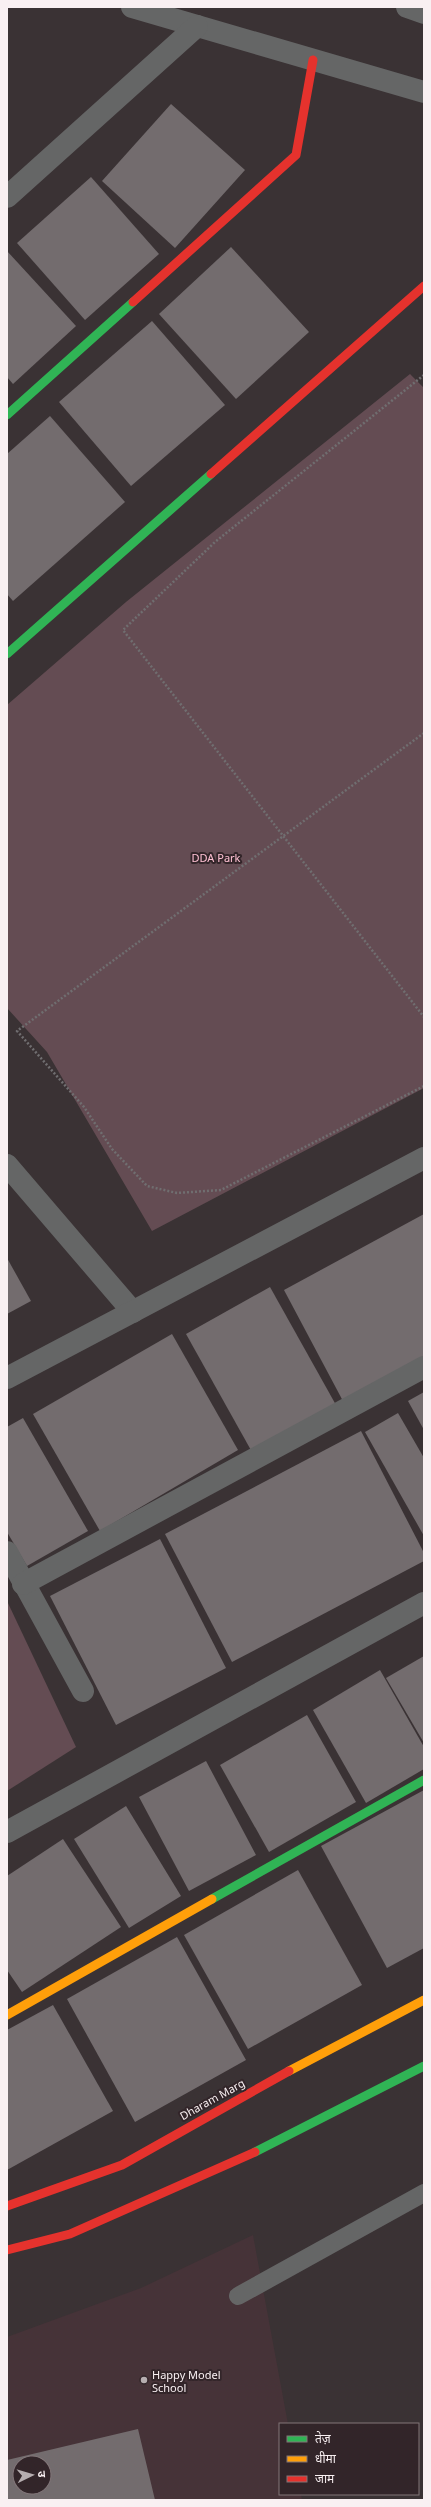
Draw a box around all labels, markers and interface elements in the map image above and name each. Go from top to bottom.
park label: DDA Park [192,850,241,865]
street label: Dharam Marg [177,2075,247,2123]
place label: Happy Model School [152,2367,221,2395]
marker: Happy Model School [139,2375,149,2385]
legend [279,2423,419,2495]
text: तेज़ [315,2430,332,2447]
text: धीमा [315,2450,337,2467]
north arrow [12,2455,52,2495]
text: उ [35,2470,50,2479]
text: जाम [315,2470,335,2487]

